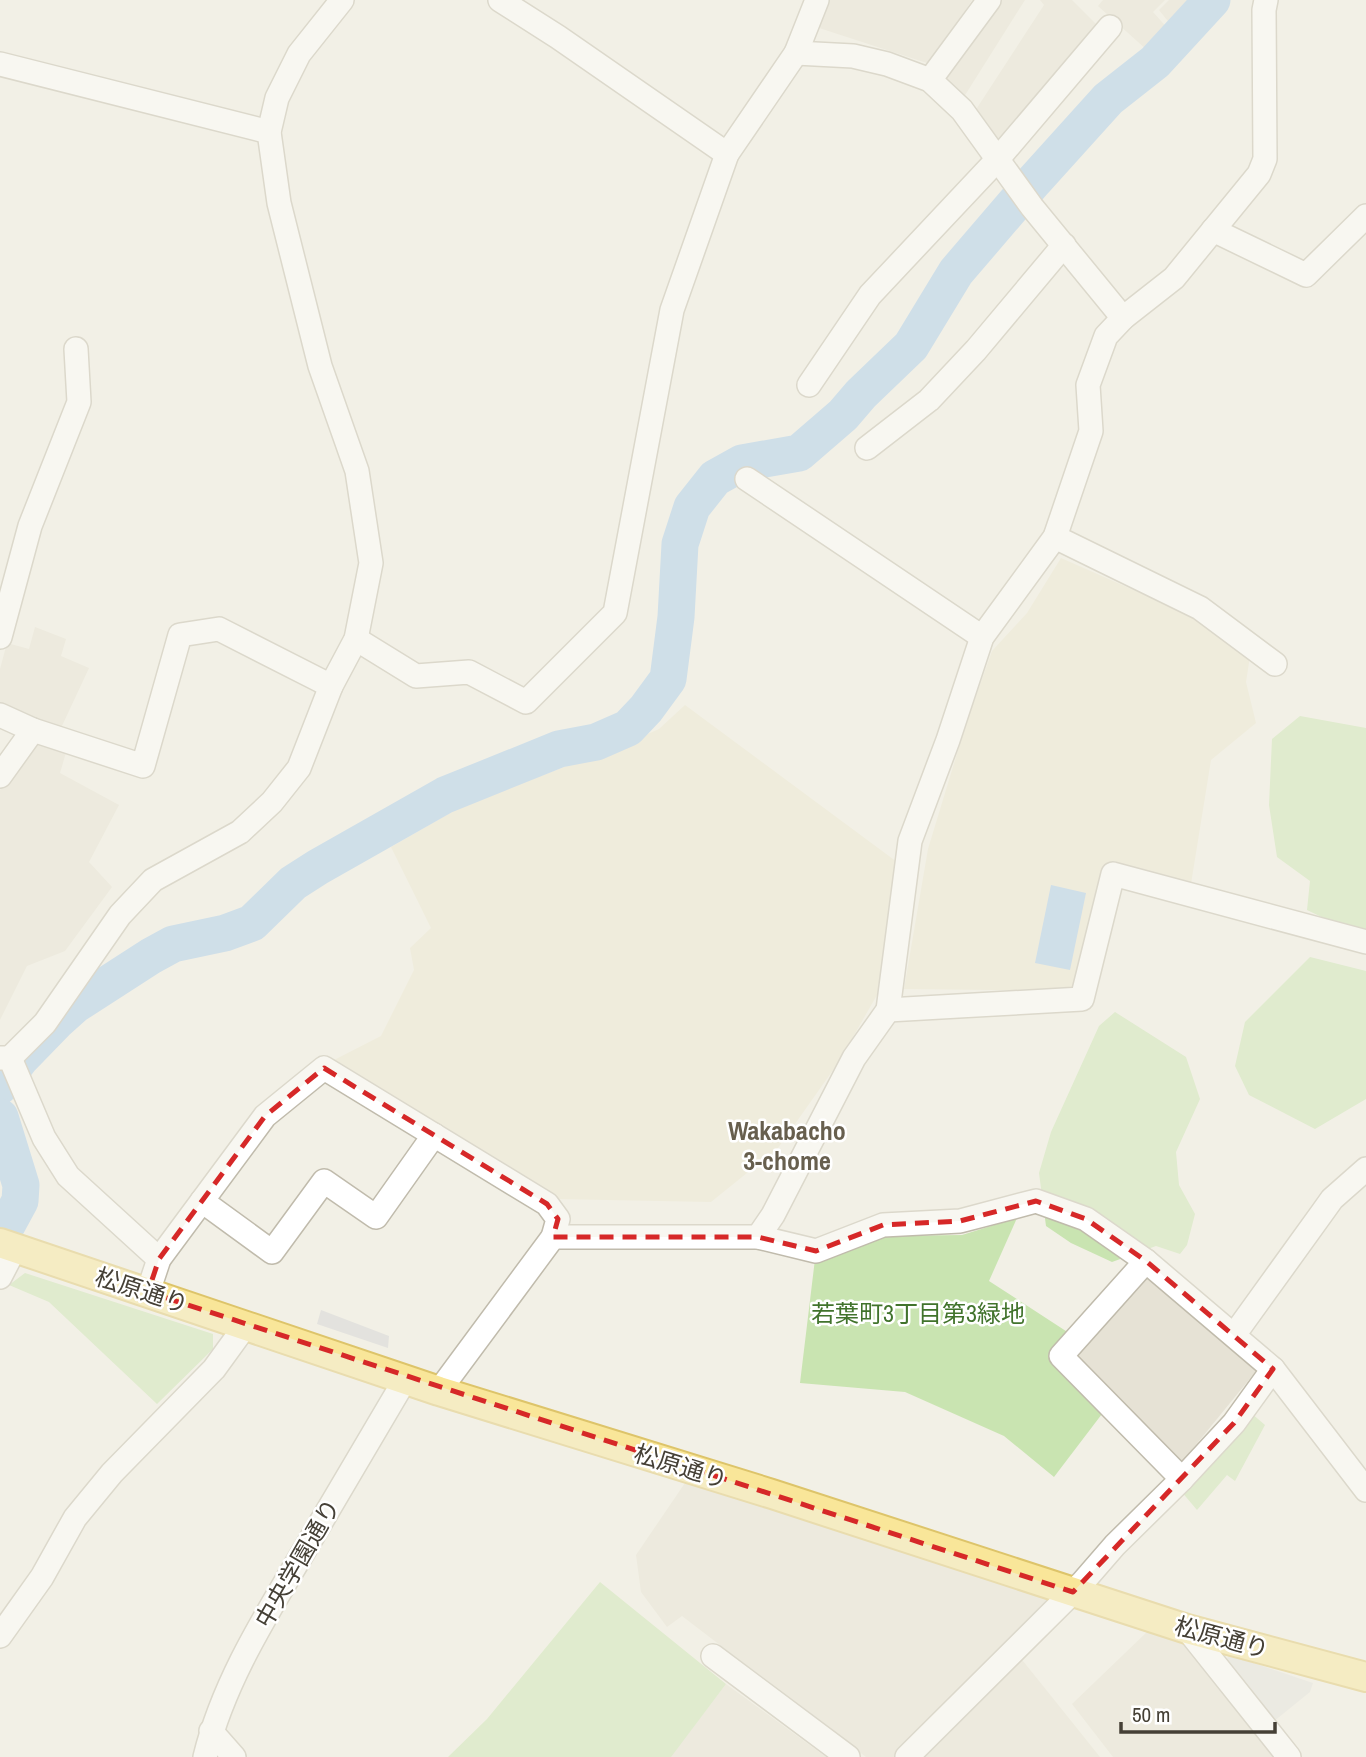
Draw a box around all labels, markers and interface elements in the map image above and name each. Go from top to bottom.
district label: Wakabacho 3-chome [728,1113,846,1178]
street label: 松原通り [91,1260,193,1320]
park label: 若葉町3丁目第3緑地 [811,1297,1025,1329]
street label: 松原通り [630,1437,732,1495]
street label: 中央学園通り [247,1493,347,1633]
street label: 松原通り [1171,1609,1273,1665]
scale bar [1121,1690,1275,1734]
text: 50 m [1132,1700,1170,1729]

